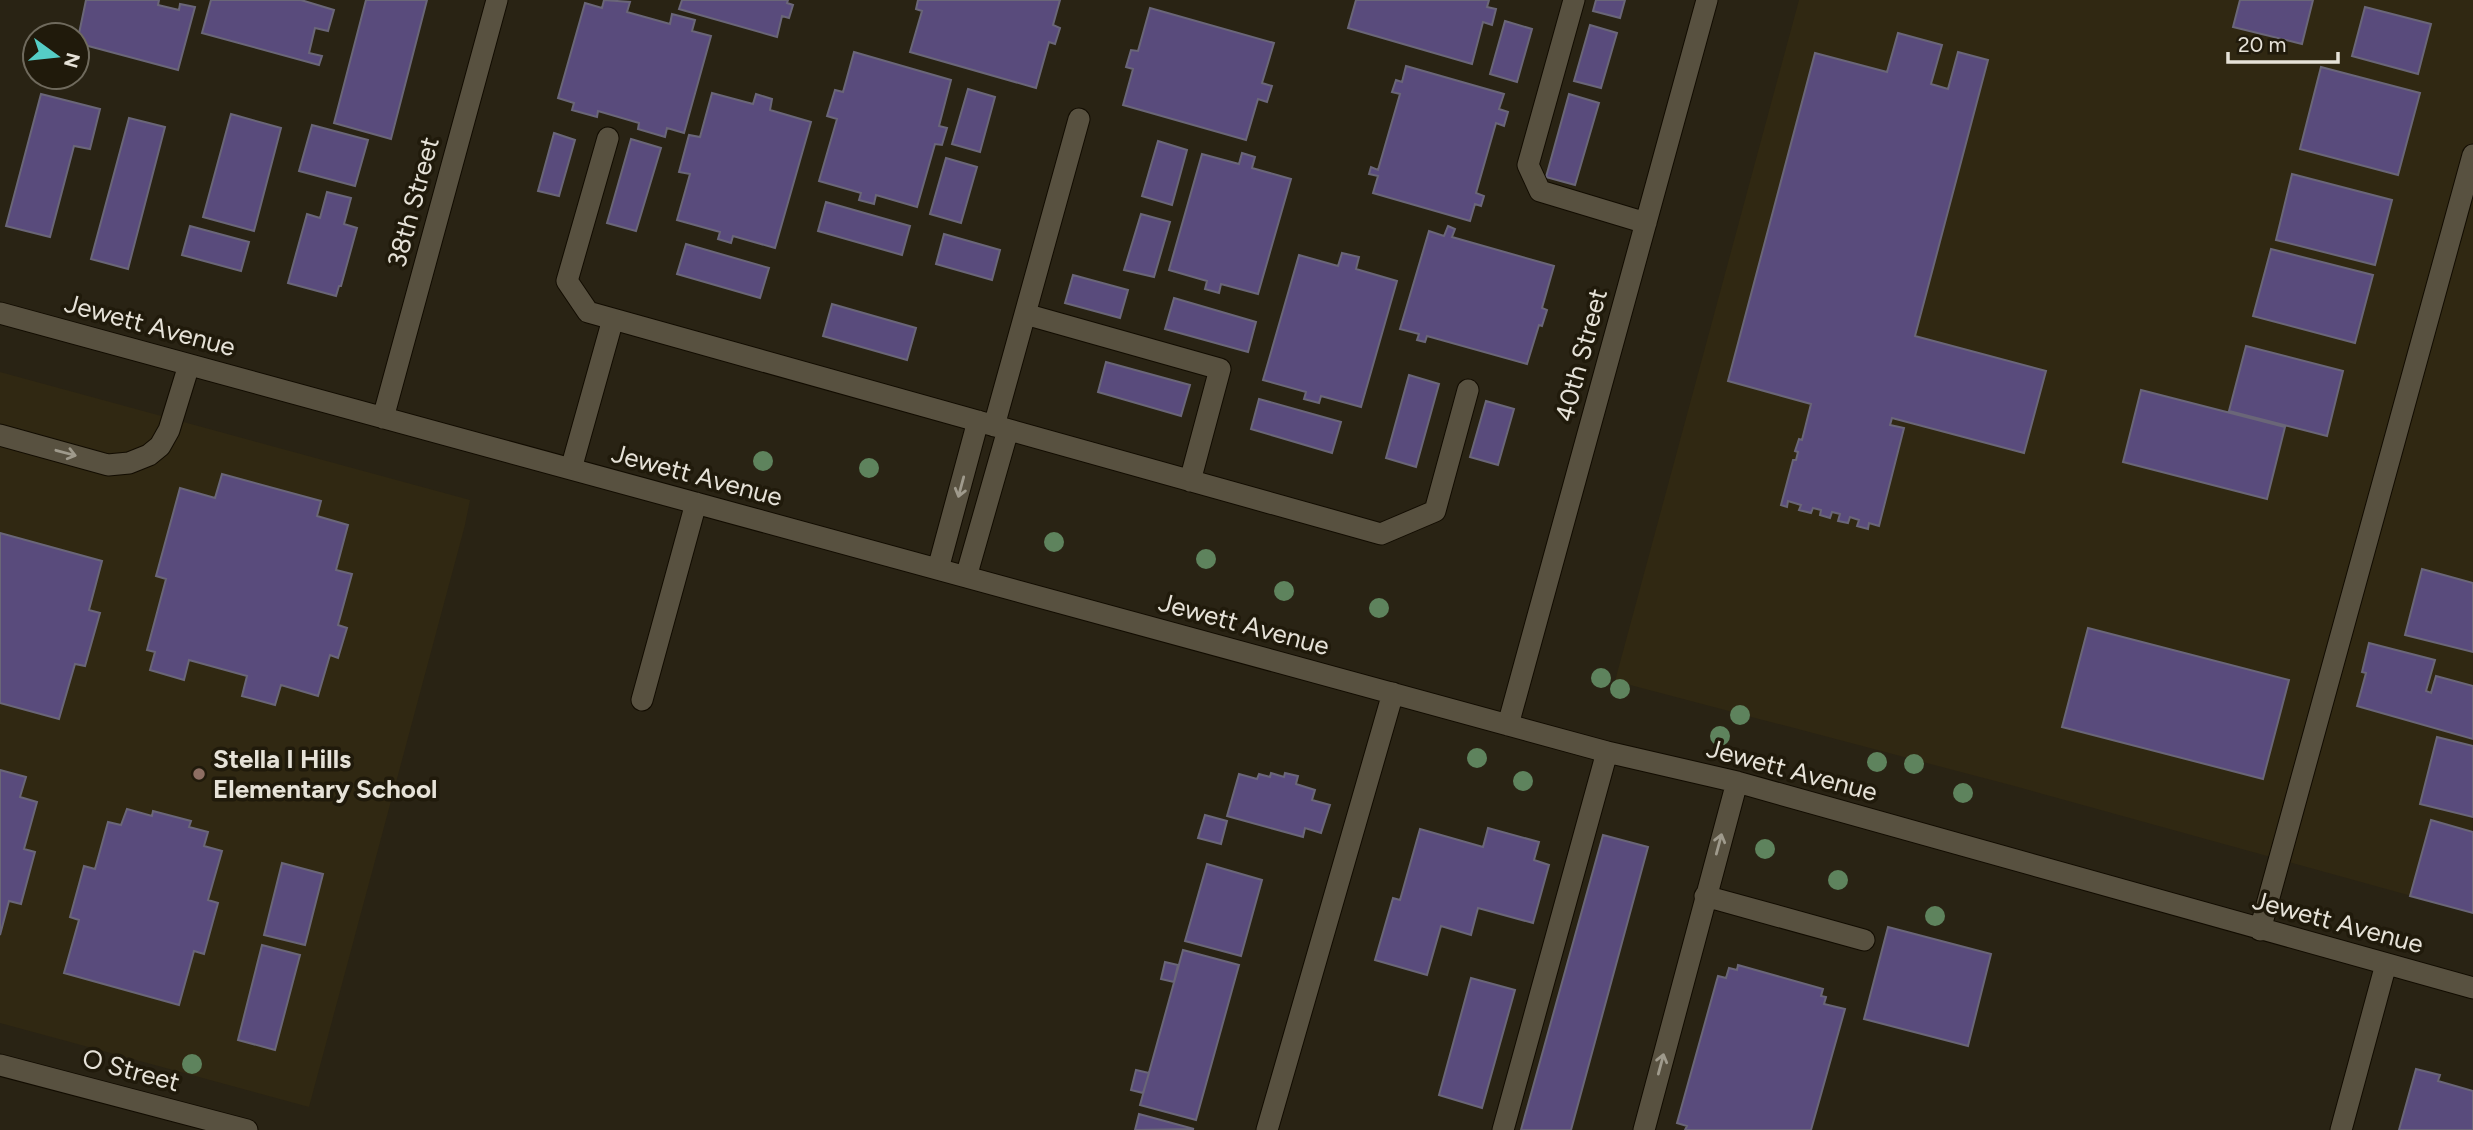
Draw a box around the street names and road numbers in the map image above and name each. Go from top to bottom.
street label: 38th Street [380,133,446,271]
street label: 40th Street [1548,285,1614,425]
street label: Jewett Avenue [61,287,239,363]
street label: Jewett Avenue [608,437,786,513]
street label: Jewett Avenue [1155,586,1333,662]
street label: Jewett Avenue [1703,732,1881,808]
street label: Jewett Avenue [2249,884,2427,960]
street label: O Street [79,1042,183,1098]

